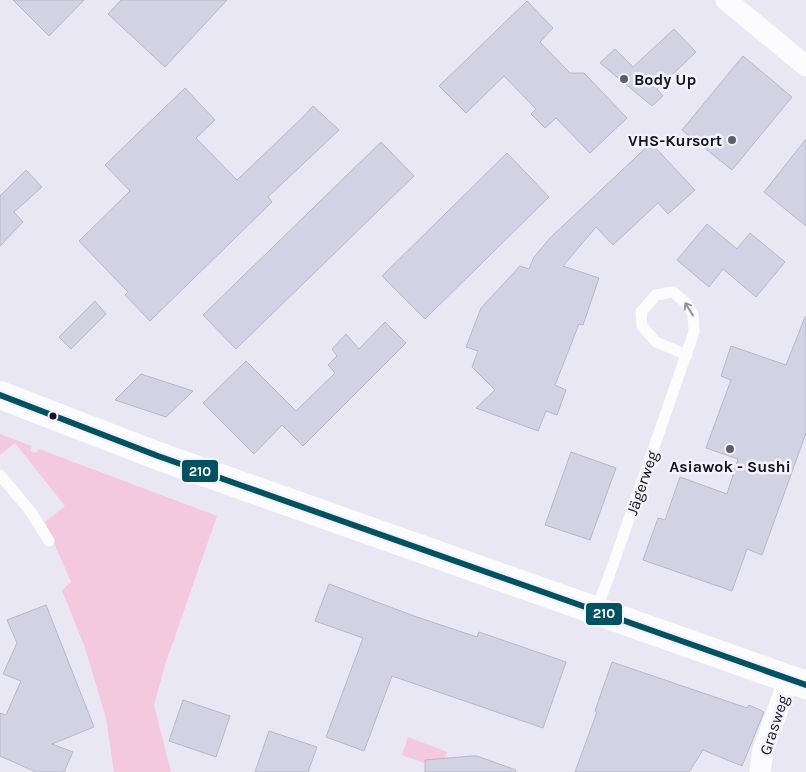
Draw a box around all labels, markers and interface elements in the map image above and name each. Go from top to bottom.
place label: Body Up [634,70,696,89]
marker: Body Up [618,73,630,85]
place label: VHS-Kursort [628,131,722,150]
marker: VHS-Kursort [726,134,738,146]
one-way arrow [683,302,693,316]
unlabelled marker [48,411,58,421]
marker: Asiawok - Sushi [724,443,736,455]
street label: Jägerweg [622,448,662,518]
place label: Asiawok - Sushi [669,457,791,476]
line badge: 210 [181,459,219,483]
text: 210 [189,463,211,480]
line badge: 210 [585,602,623,626]
text: 210 [593,605,615,622]
street label: Grasweg [755,693,793,757]

